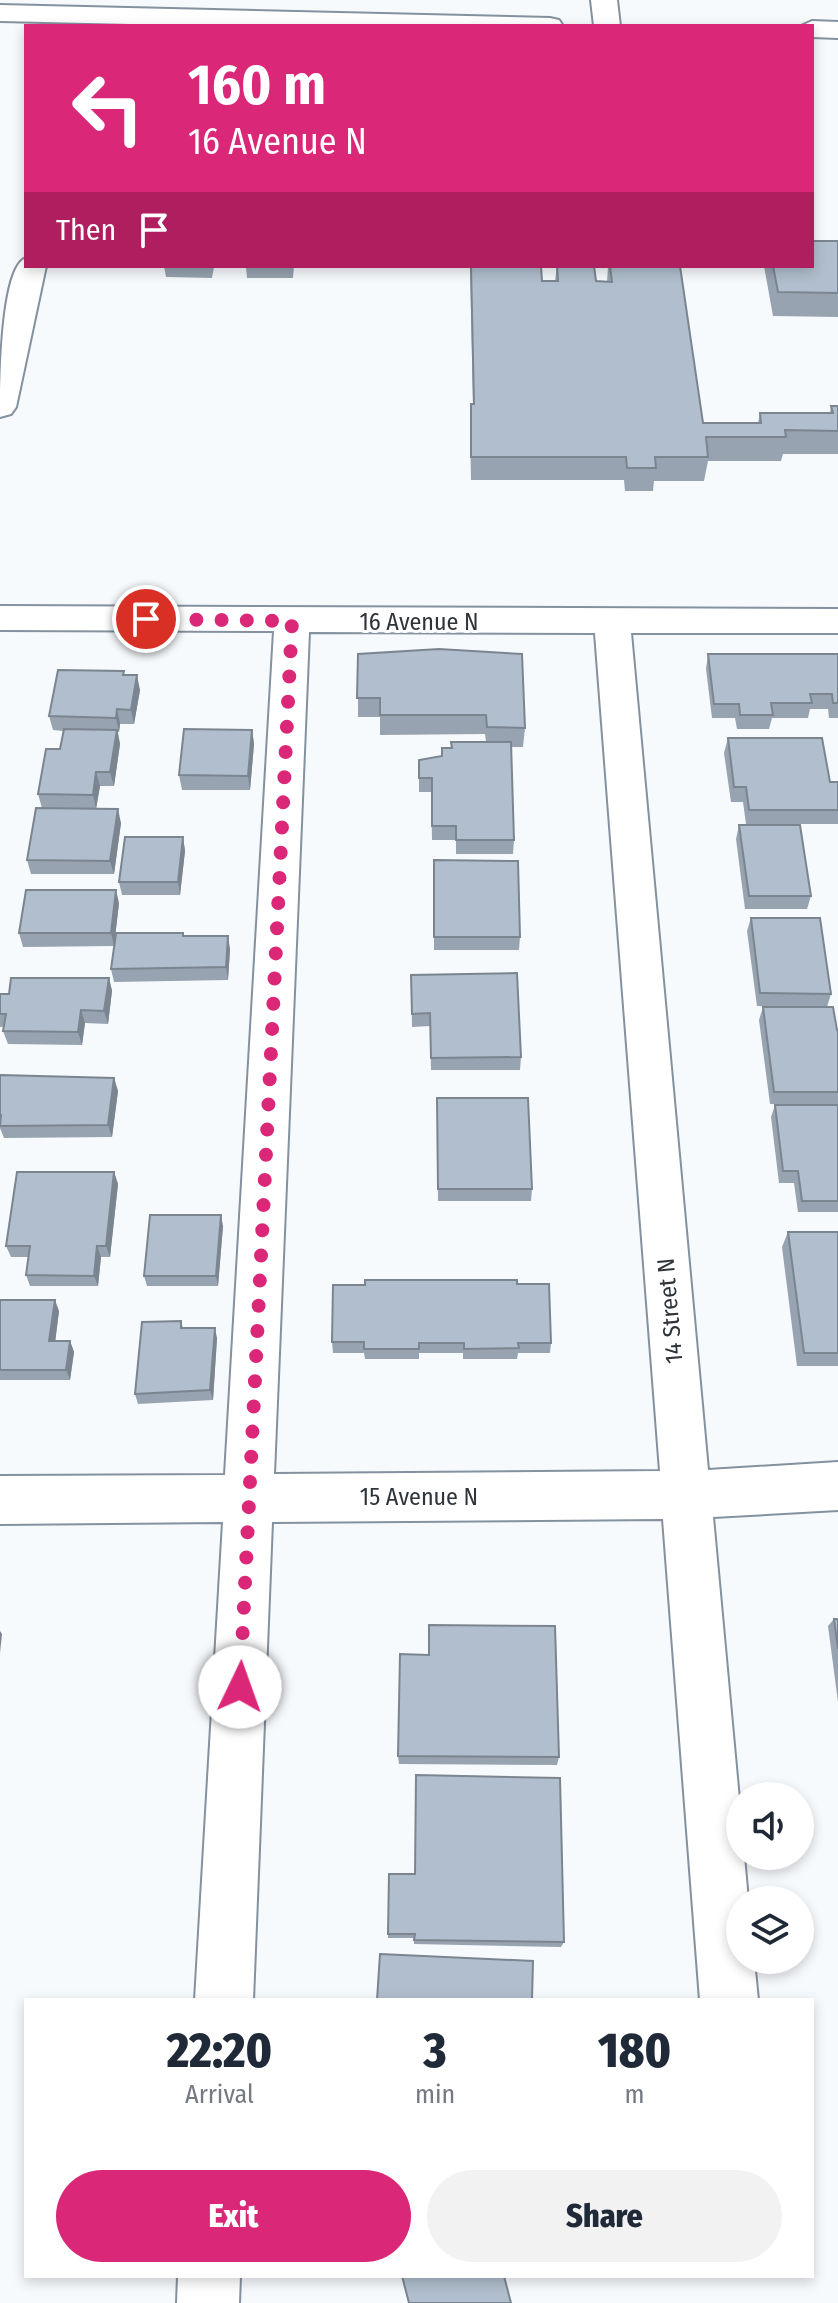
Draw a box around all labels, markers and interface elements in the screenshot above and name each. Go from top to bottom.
text: 160 m [188,52,326,119]
icon: left [56,56,160,160]
text: 16 Avenue N [188,120,367,164]
icon: arrive [132,208,176,252]
text: Then [56,212,116,248]
pin [112,585,180,653]
icon: arrive [124,597,168,641]
street label: 16 Avenue N [359,608,479,636]
street label: 14 Street N [651,1257,689,1365]
street label: 15 Avenue N [360,1483,478,1511]
position arrow [198,1645,282,1729]
map controls [726,1782,814,1974]
button: sound [726,1782,814,1870]
button: layers [726,1886,814,1974]
text: 22:20 [167,2022,272,2080]
text: 3 [424,2022,447,2080]
text: 180 [598,2022,671,2080]
text: Arrival [185,2079,254,2110]
text: min [415,2079,455,2110]
text: m [625,2079,645,2110]
button: Exit [56,2170,411,2262]
button: Share [427,2170,782,2262]

